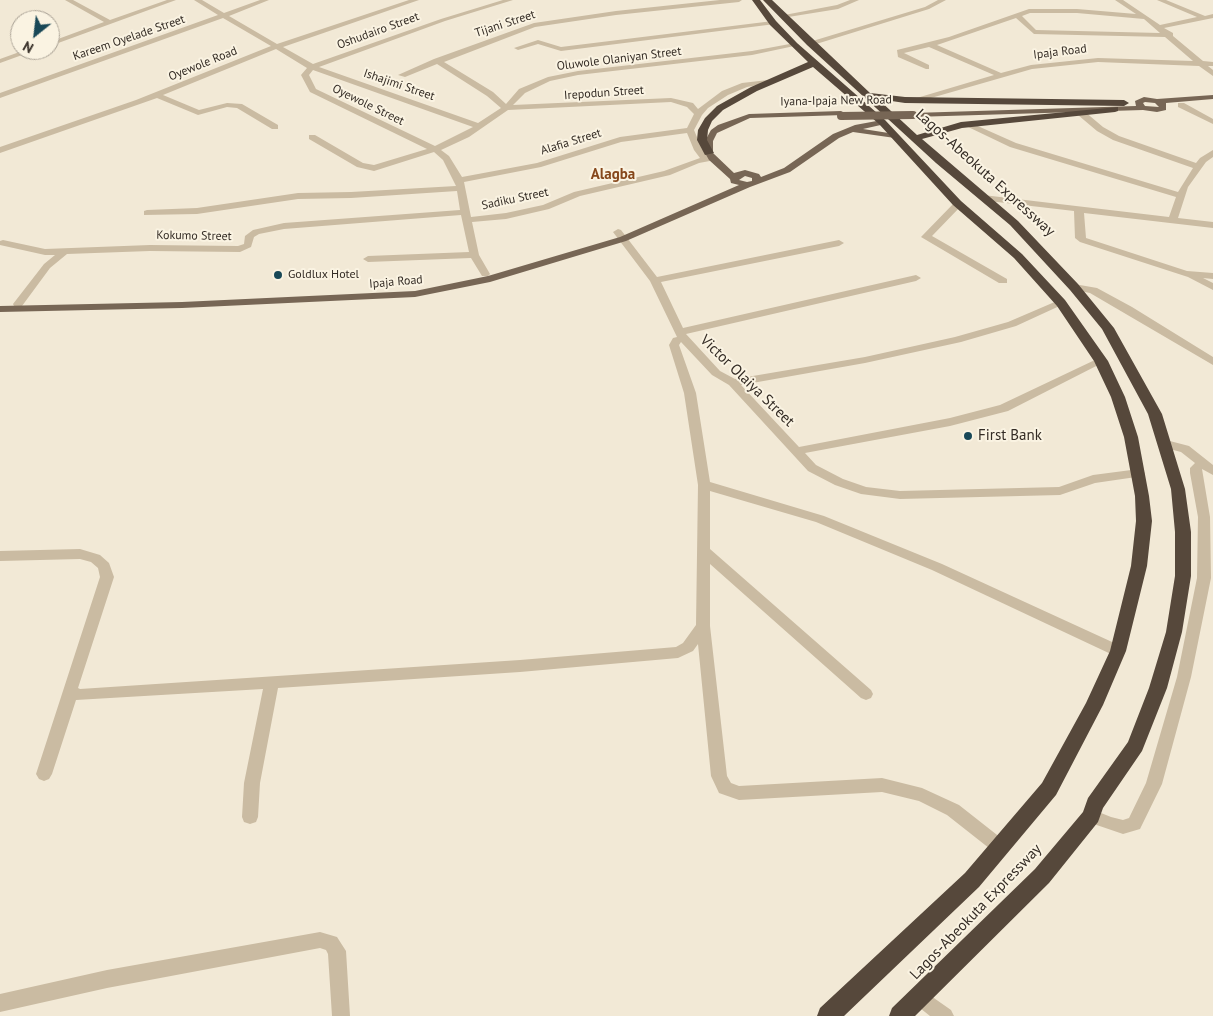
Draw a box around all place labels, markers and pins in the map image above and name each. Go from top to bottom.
place label: Goldlux Hotel [288,268,359,282]
marker: Goldlux Hotel [272,269,284,281]
place label: First Bank [978,427,1042,445]
marker: First Bank [962,430,974,442]

